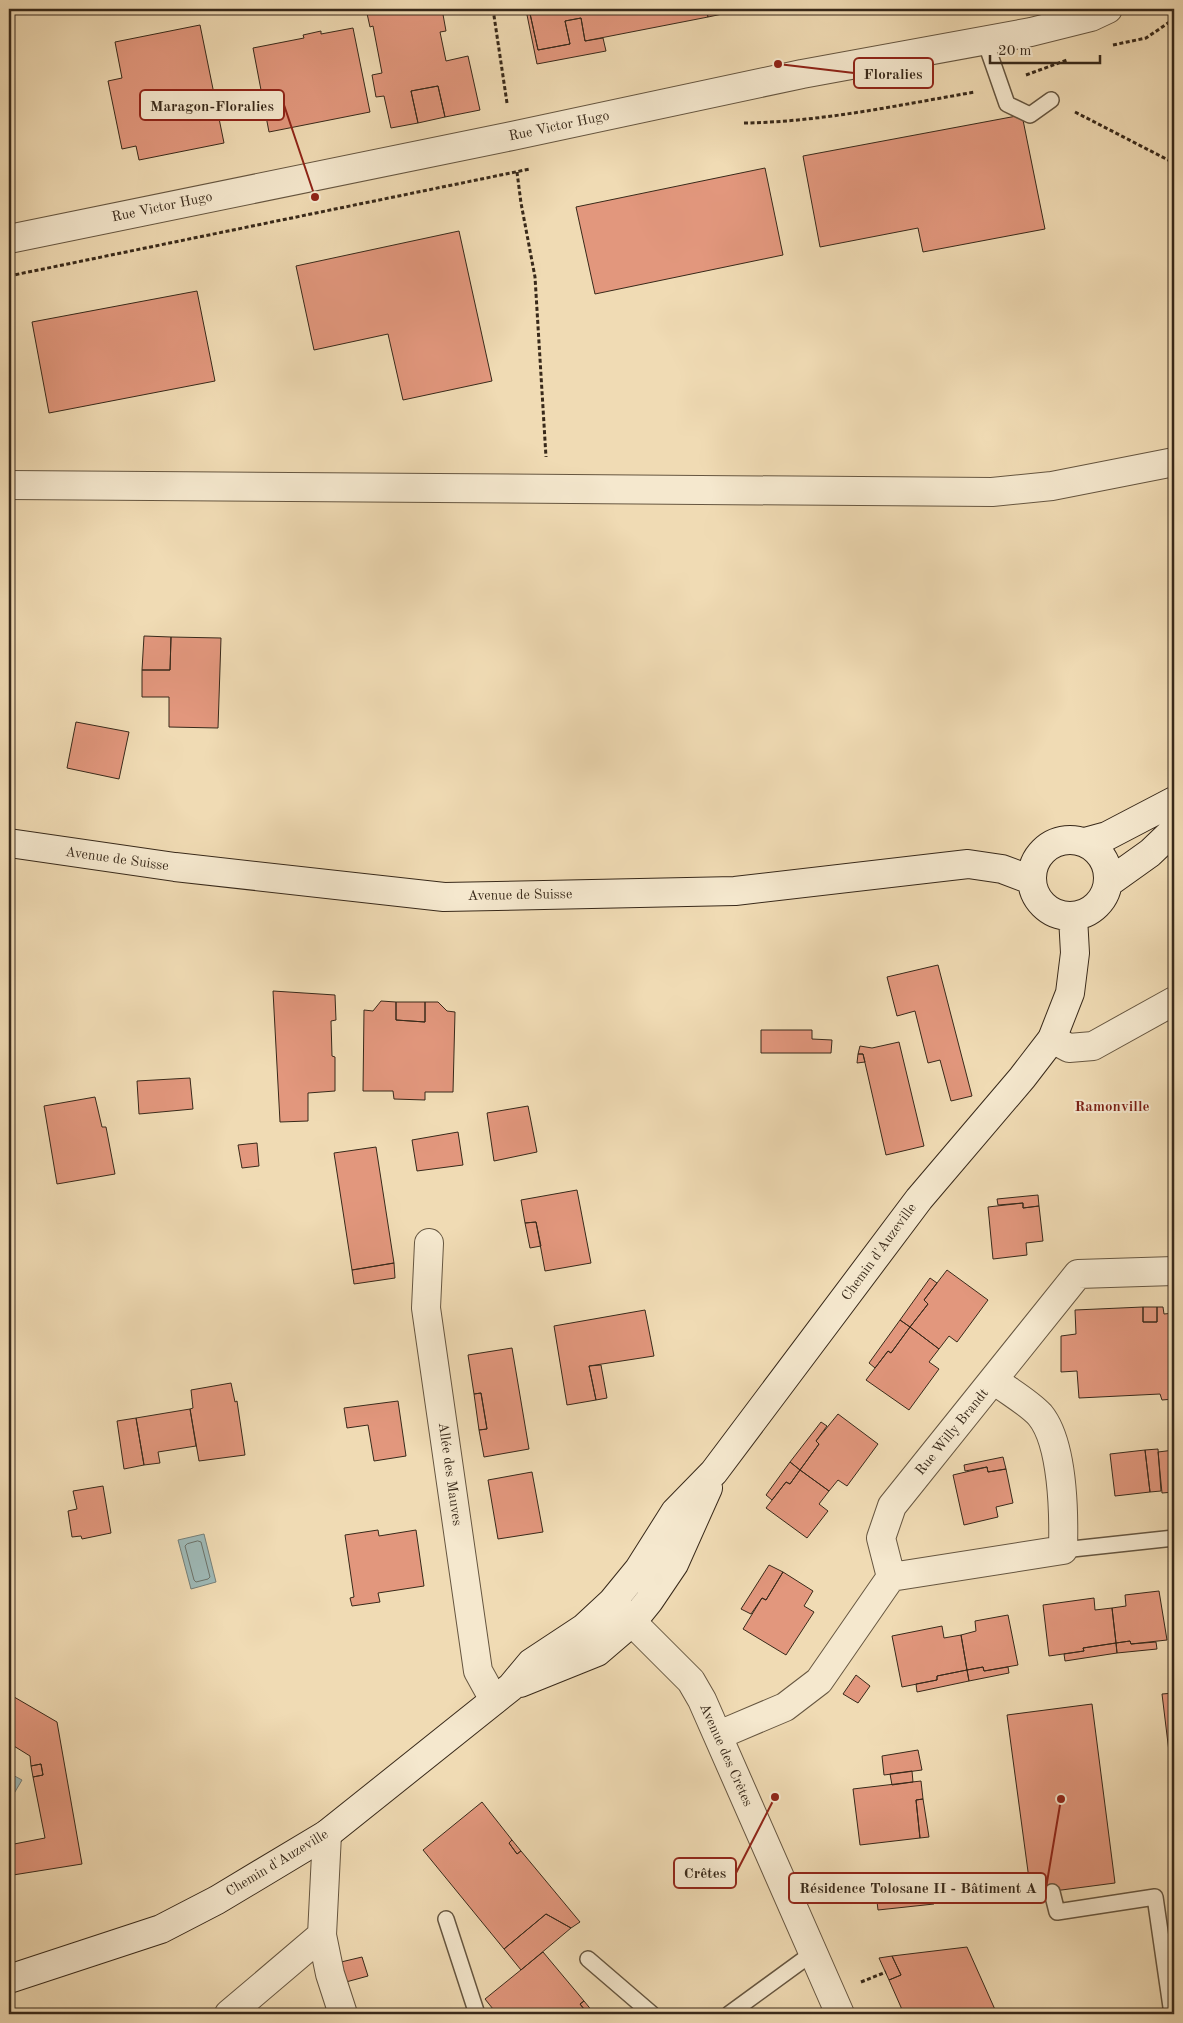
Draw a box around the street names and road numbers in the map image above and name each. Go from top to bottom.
street label: Rue Victor Hugo [507,108,611,143]
street label: Rue Victor Hugo [110,189,214,224]
street label: Avenue de Suisse [64,845,170,873]
street label: Avenue de Suisse [468,887,572,903]
street label: Chemin d'Auzeville [839,1201,919,1303]
street label: Rue Willy Brandt [913,1386,991,1478]
street label: Allée des Mauves [436,1421,464,1527]
street label: Avenue des Crêtes [697,1701,755,1809]
street label: Chemin d'Auzeville [223,1827,331,1899]

